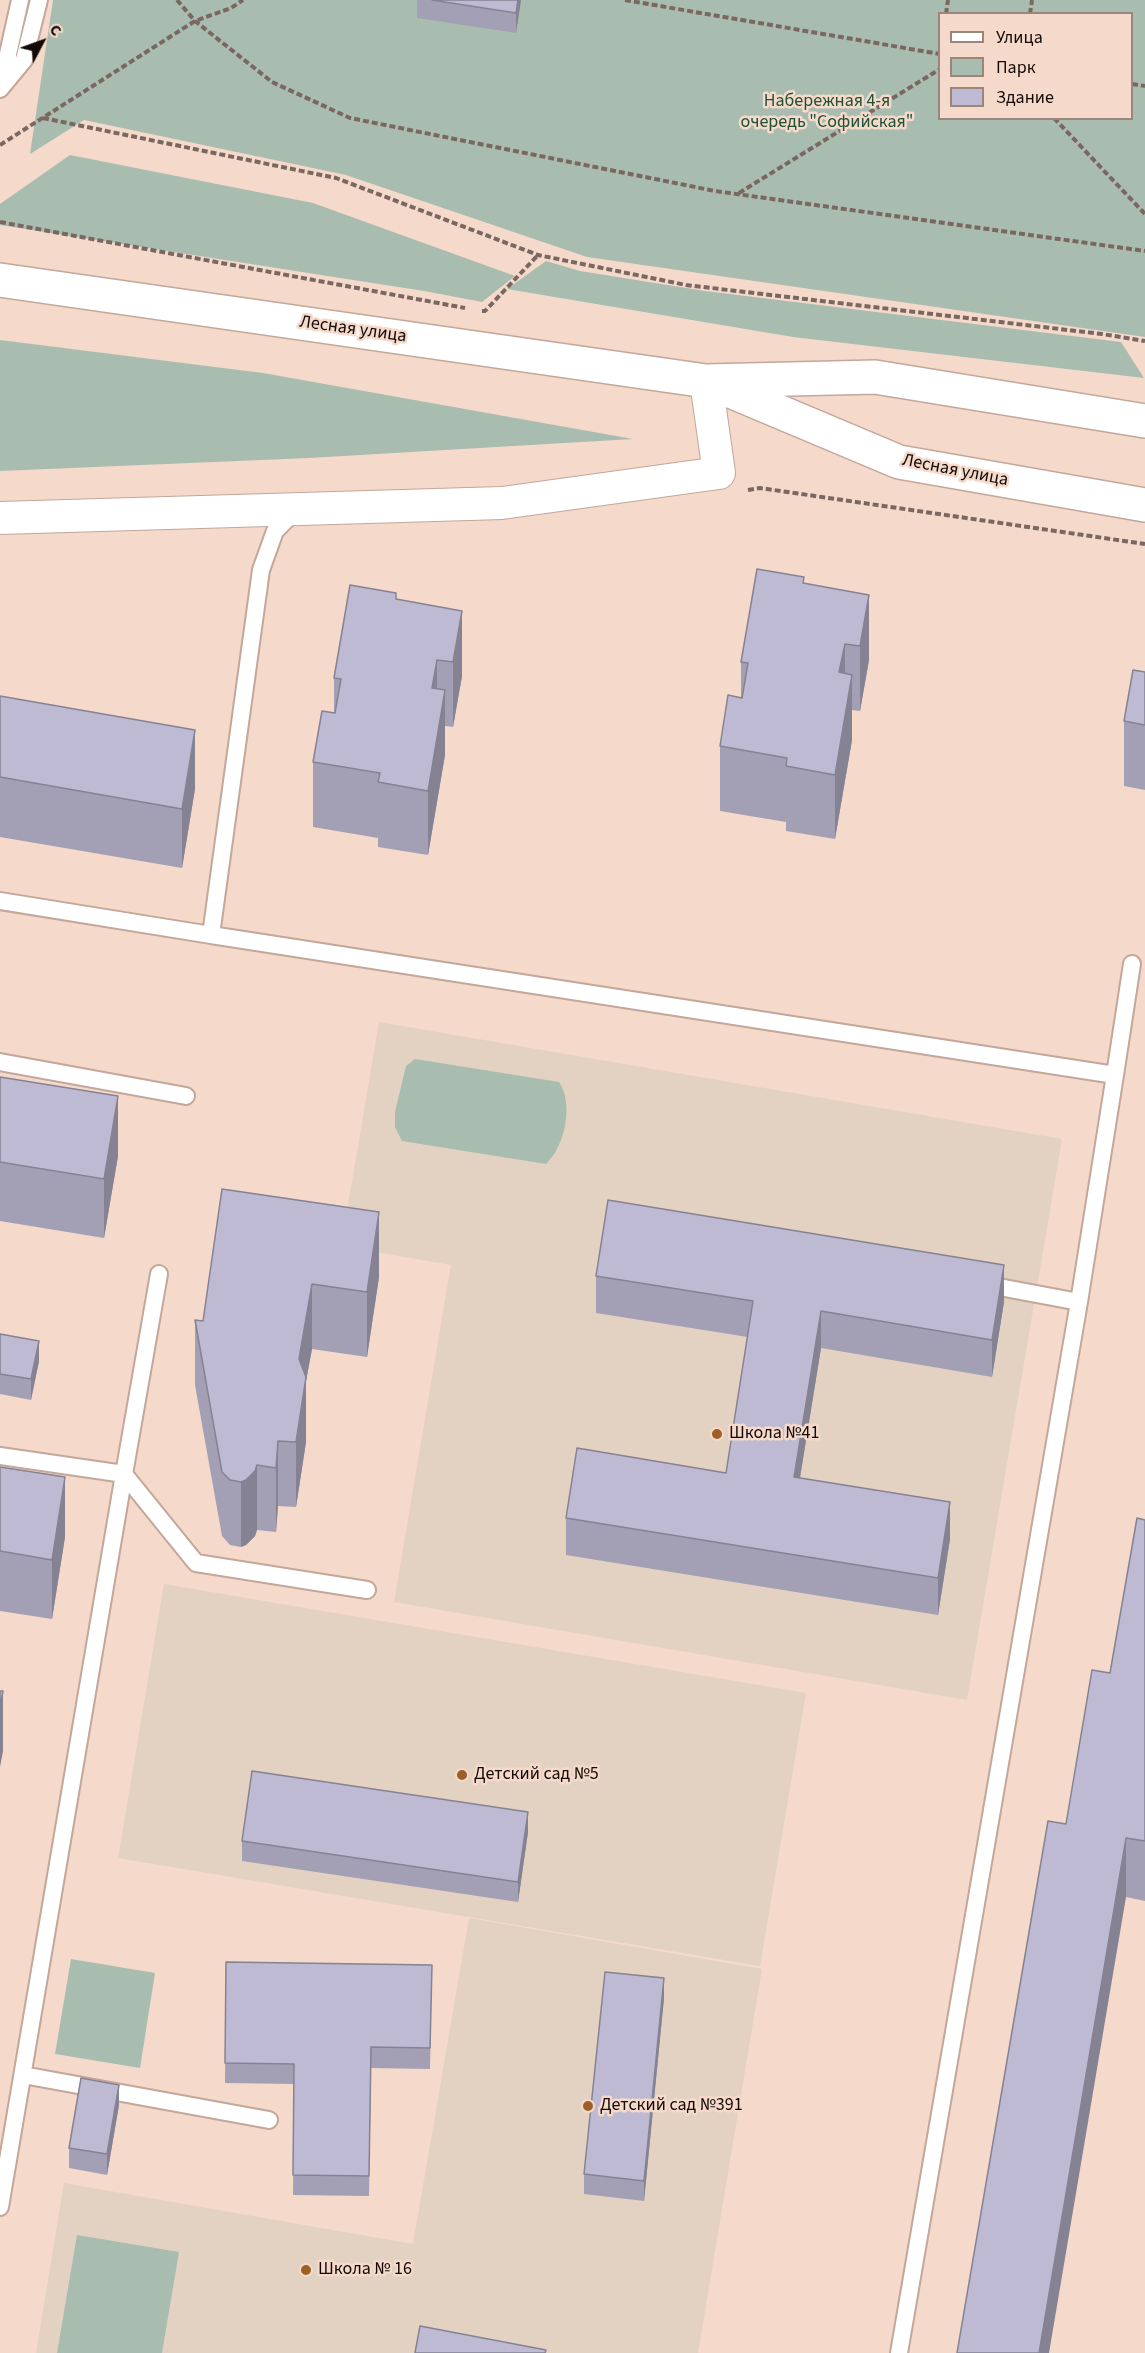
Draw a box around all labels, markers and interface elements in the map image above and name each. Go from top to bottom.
north arrow [12,12,72,72]
legend [938,12,1133,120]
text: С [44,19,67,41]
text: Улица [996,25,1043,50]
text: Парк [996,55,1036,80]
text: Здание [996,85,1054,110]
park label: Набережная 4-я очередь "Софийская" [740,91,914,134]
street label: Лесная улица [298,312,408,348]
street label: Лесная улица [900,450,1010,492]
place label: Школа №41 [729,1423,819,1445]
marker: Школа №41 [710,1427,724,1441]
place label: Детский сад №5 [474,1764,599,1786]
marker: Детский сад №5 [455,1768,469,1782]
place label: Детский сад №391 [600,2095,743,2117]
marker: Детский сад №391 [581,2099,595,2113]
place label: Школа № 16 [318,2259,412,2281]
marker: Школа № 16 [299,2263,313,2277]

